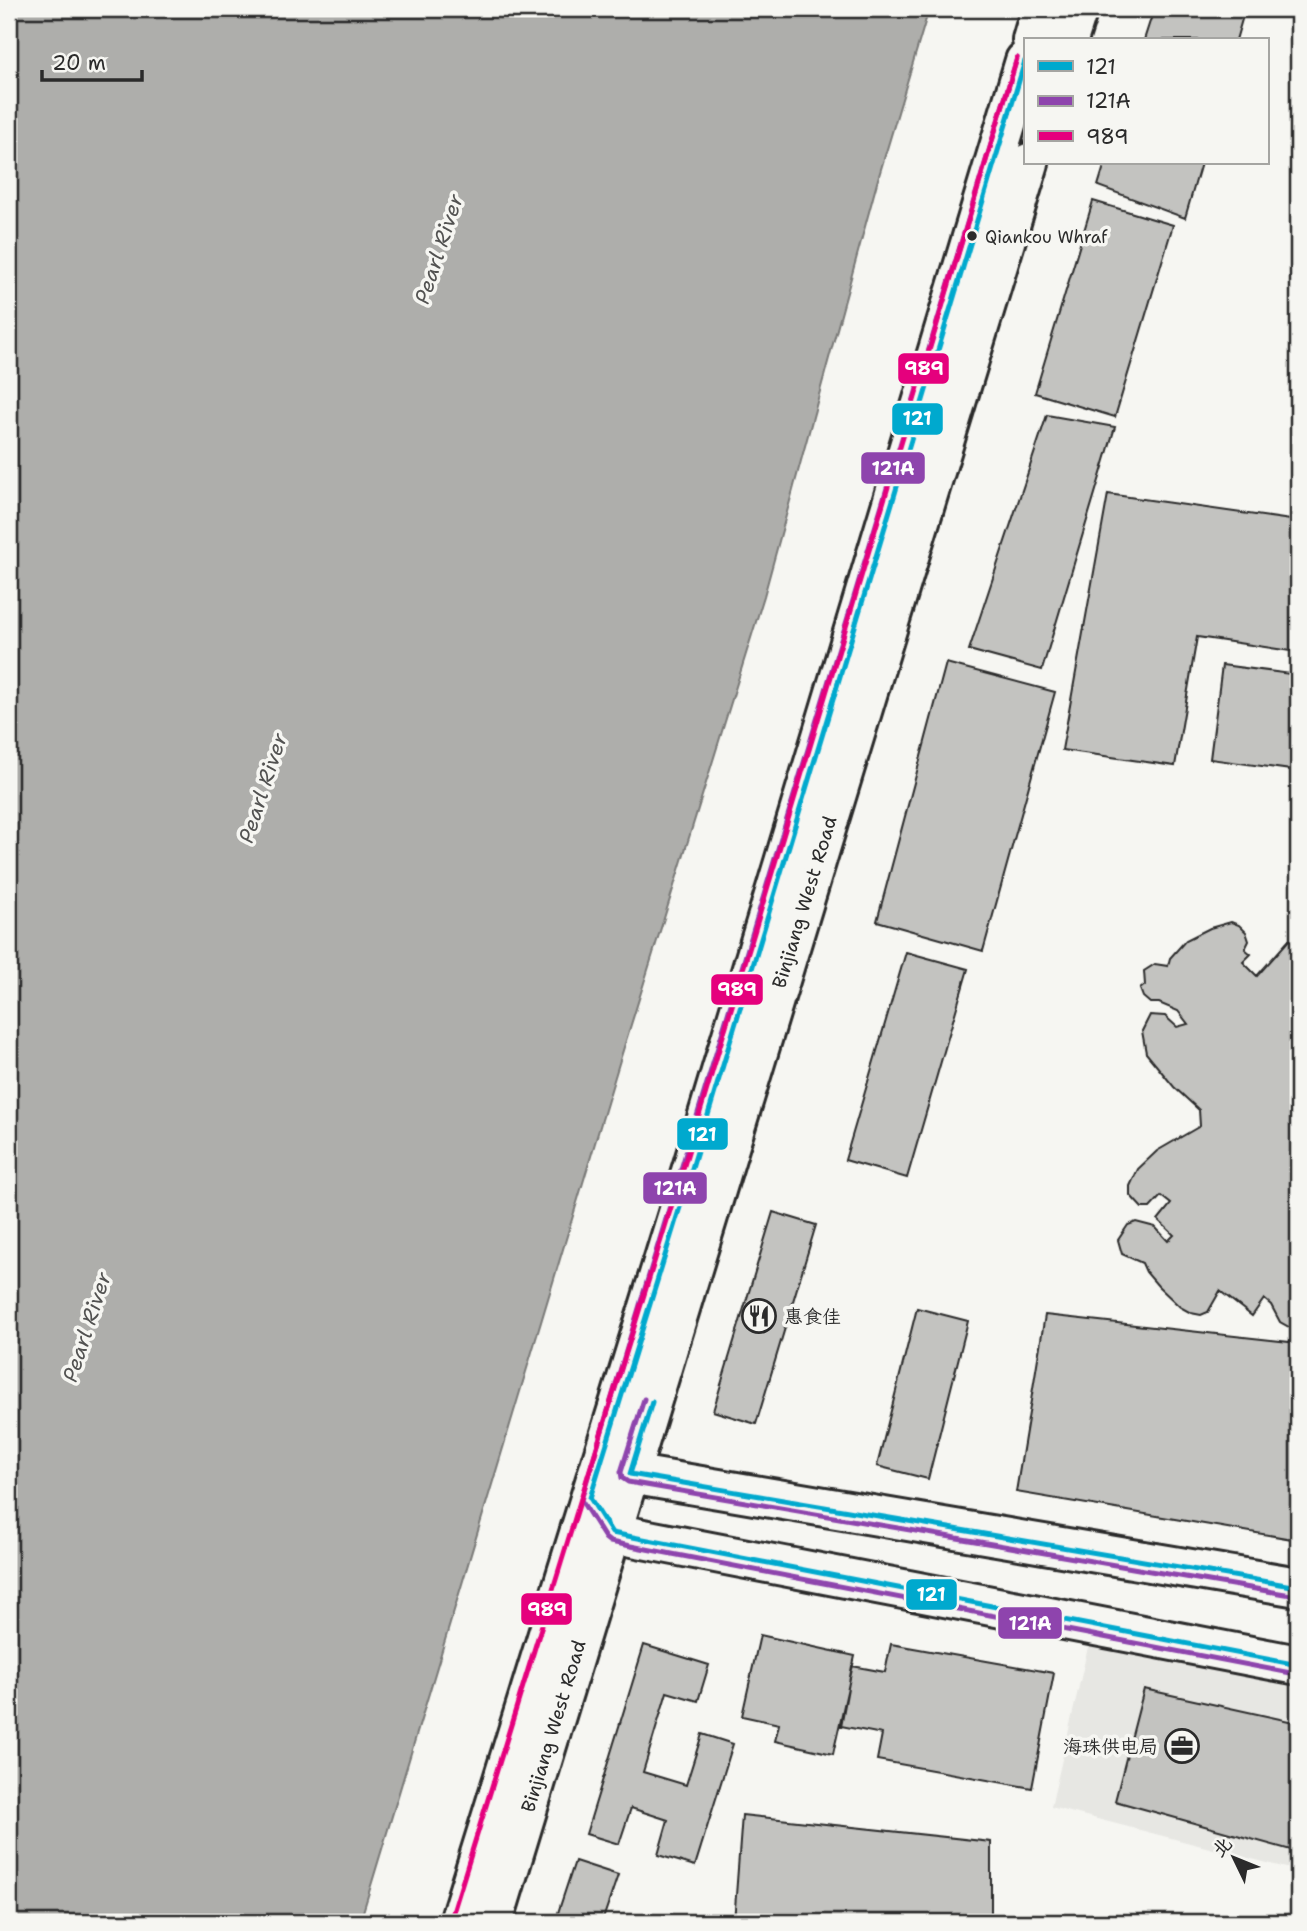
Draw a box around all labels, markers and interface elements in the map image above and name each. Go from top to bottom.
scale bar [42,38,142,82]
legend [1024,38,1268,164]
text: 20 m [52,49,106,77]
text: 121 [1086,53,1116,81]
text: 121A [1086,87,1131,115]
text: 989 [1086,123,1129,151]
water label: Pearl River [408,190,470,307]
place label: Qiankou Whraf [985,226,1108,248]
marker: Qiankou Whraf [965,229,979,243]
line badge: 989 [897,352,950,385]
text: 989 [904,356,944,381]
line badge: 121 [891,402,944,436]
text: 121 [902,406,932,431]
line badge: 121A [860,451,926,485]
text: 121A [871,456,915,481]
water label: Pearl River [232,729,294,846]
street label: Binjiang West Road [766,813,843,991]
line badge: 989 [710,973,764,1006]
text: 989 [717,977,757,1002]
line badge: 121 [676,1117,729,1151]
text: 121 [687,1122,717,1147]
line badge: 121A [642,1171,708,1205]
text: 121A [653,1176,697,1201]
water label: Pearl River [56,1268,118,1385]
restaurant icon: 惠食佳 [740,1297,778,1335]
place label: 惠食佳 [784,1304,841,1329]
line badge: 121 [905,1578,958,1611]
text: 121 [916,1582,946,1607]
line badge: 989 [520,1592,573,1626]
text: 989 [527,1597,567,1622]
line badge: 121A [997,1606,1063,1640]
text: 121A [1008,1611,1052,1636]
street label: Binjiang West Road [515,1637,592,1815]
office icon: 海珠供电局 [1163,1727,1201,1765]
place label: 海珠供电局 [1063,1734,1158,1759]
north arrow [1198,1822,1268,1892]
text: 北 [1206,1831,1238,1862]

